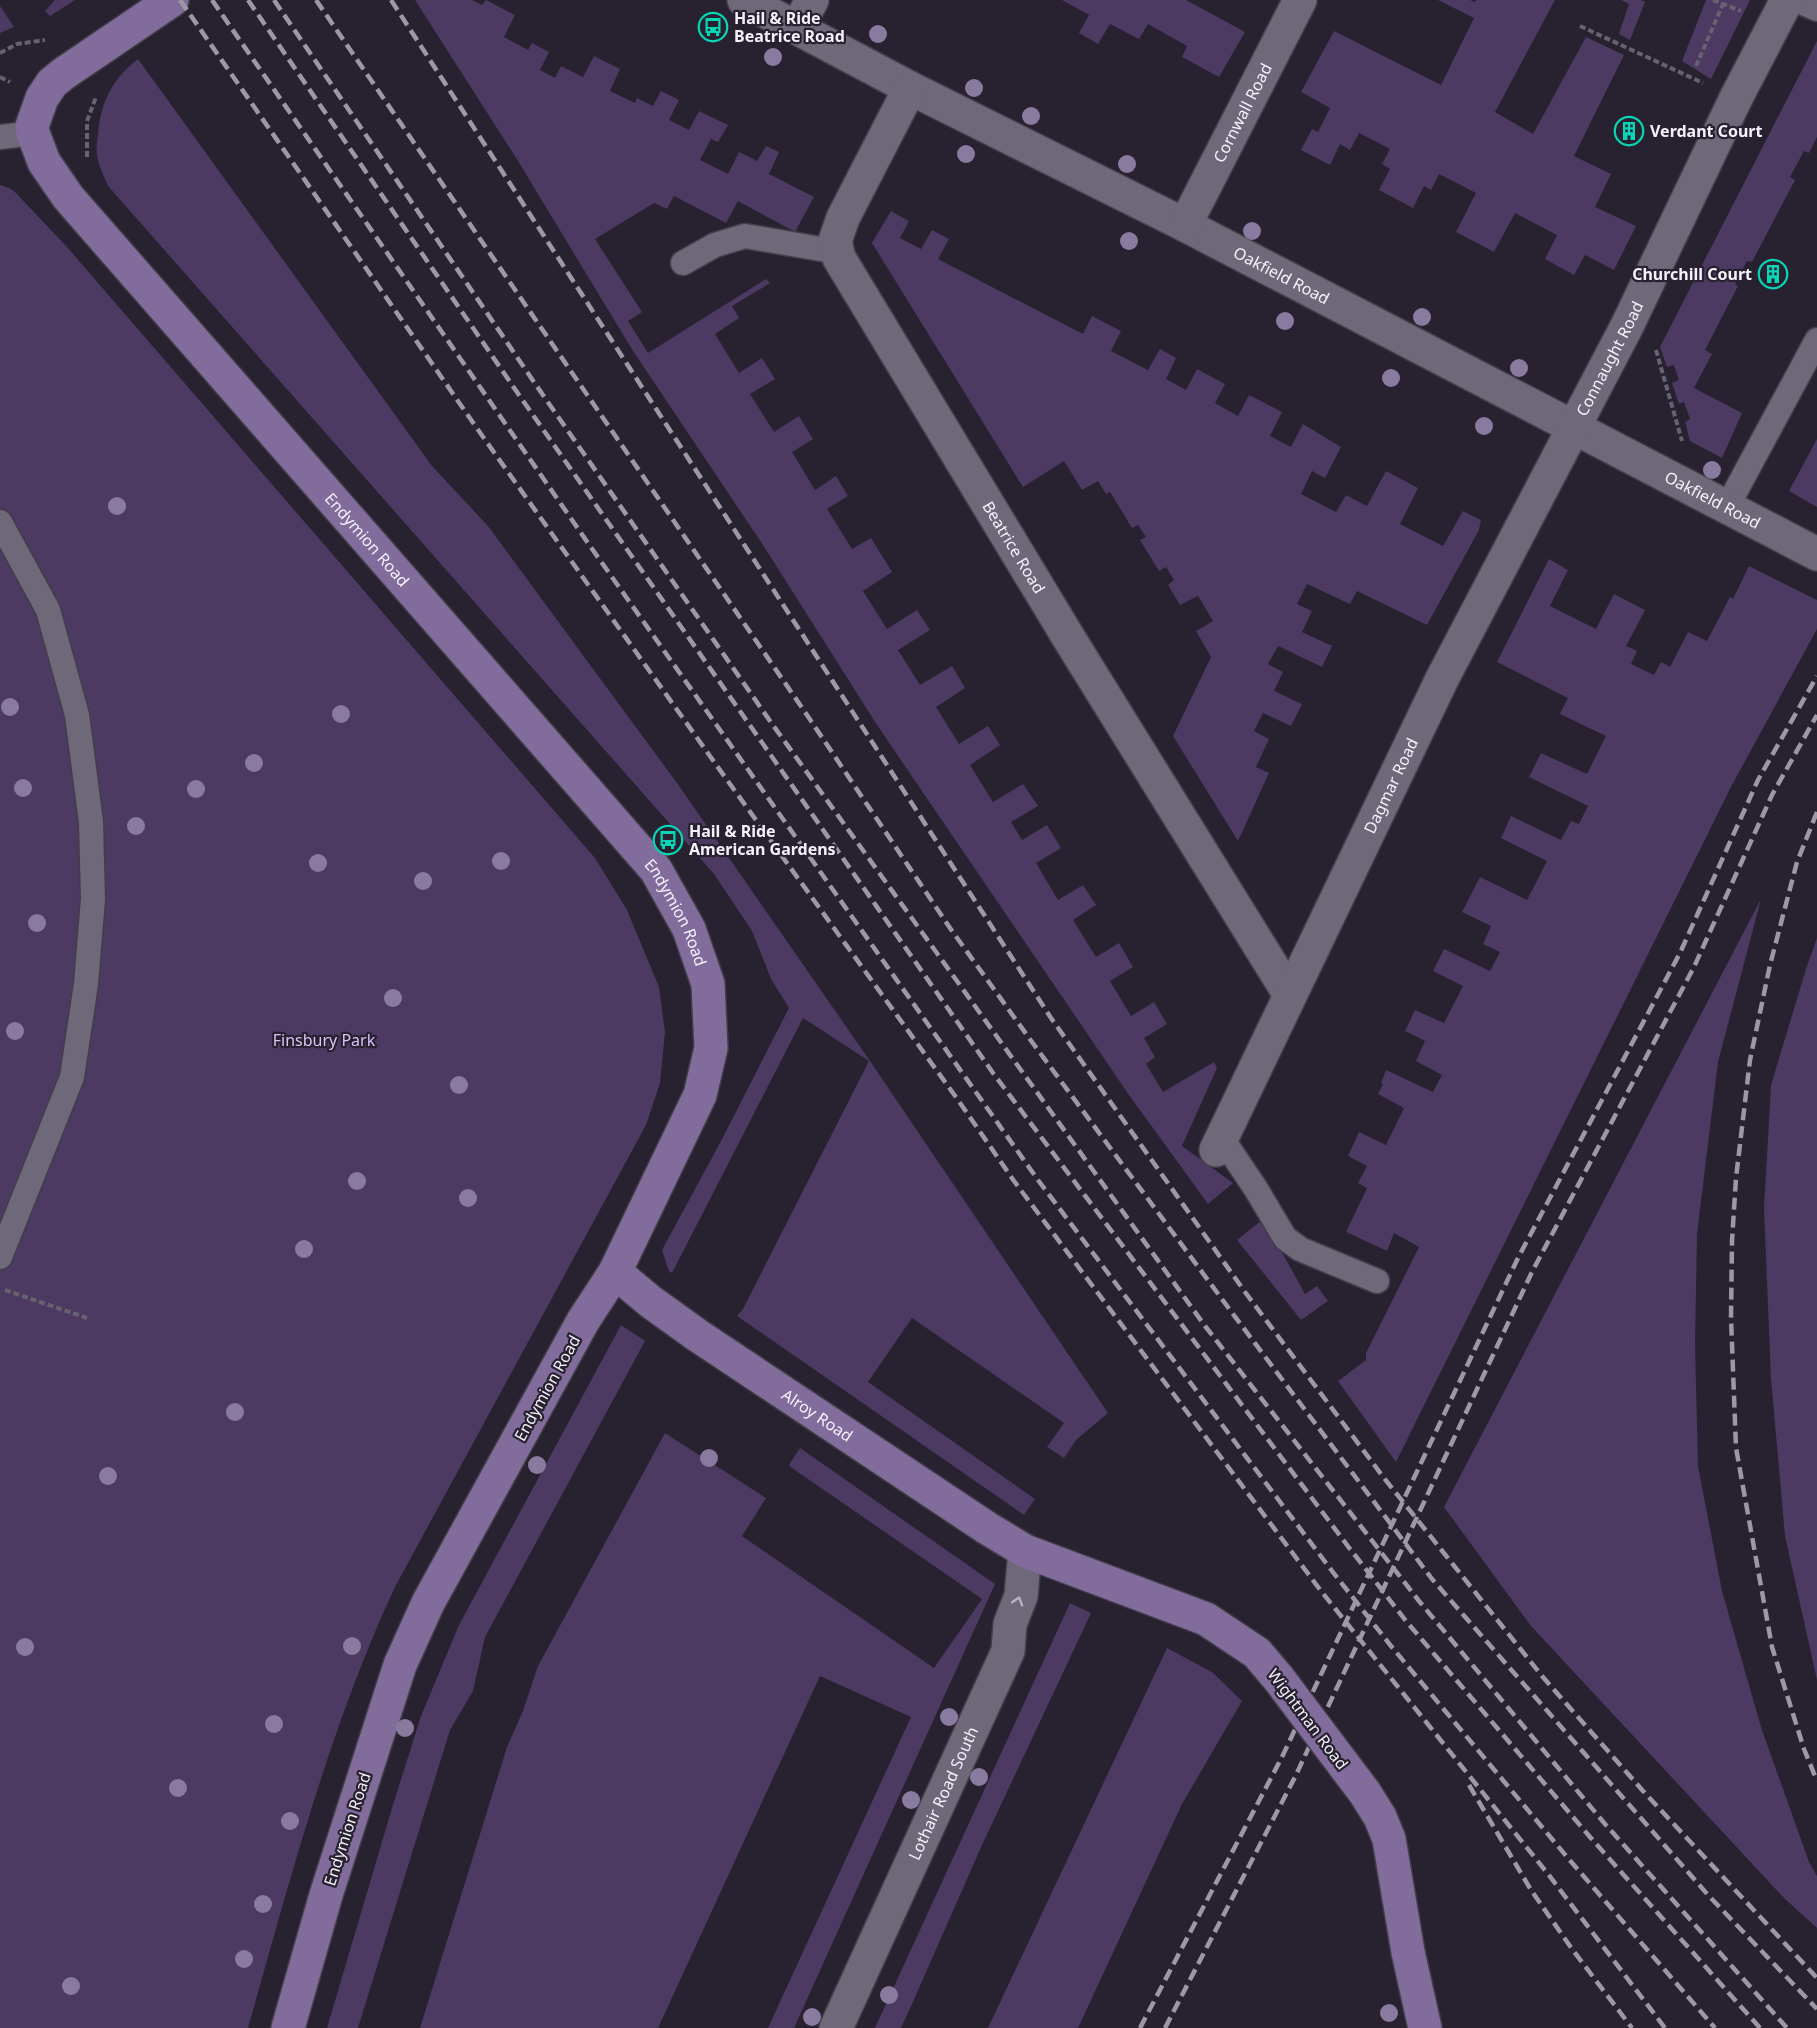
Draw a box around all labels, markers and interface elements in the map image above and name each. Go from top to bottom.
place label: Hail & Ride Beatrice Road [734,7,845,47]
bus stop icon: Hail & Ride Beatrice Road [697,11,729,43]
street label: Cornwall Road [1208,59,1277,166]
building icon: Verdant Court [1613,115,1645,147]
place label: Verdant Court [1650,120,1762,142]
street label: Oakfield Road [1230,241,1333,309]
building icon: Churchill Court [1757,258,1789,290]
place label: Churchill Court [1632,263,1752,285]
street label: Connaught Road [1571,297,1648,420]
street label: Oakfield Road [1661,466,1764,534]
street label: Endymion Road [320,488,414,591]
street label: Beatrice Road [977,497,1050,597]
street label: Dagmar Road [1358,734,1423,837]
place label: Hail & Ride American Gardens [689,820,836,860]
bus stop icon: Hail & Ride American Gardens [652,824,684,856]
street label: Endymion Road [640,854,712,969]
park label: Finsbury Park [273,1029,376,1051]
street label: Endymion Road [509,1331,585,1445]
street label: Alroy Road [778,1384,857,1447]
one-way arrow [1011,1596,1023,1607]
street label: Wightman Road [1263,1664,1353,1774]
street label: Lothair Road South [903,1723,983,1864]
street label: Endymion Road [318,1769,376,1889]

